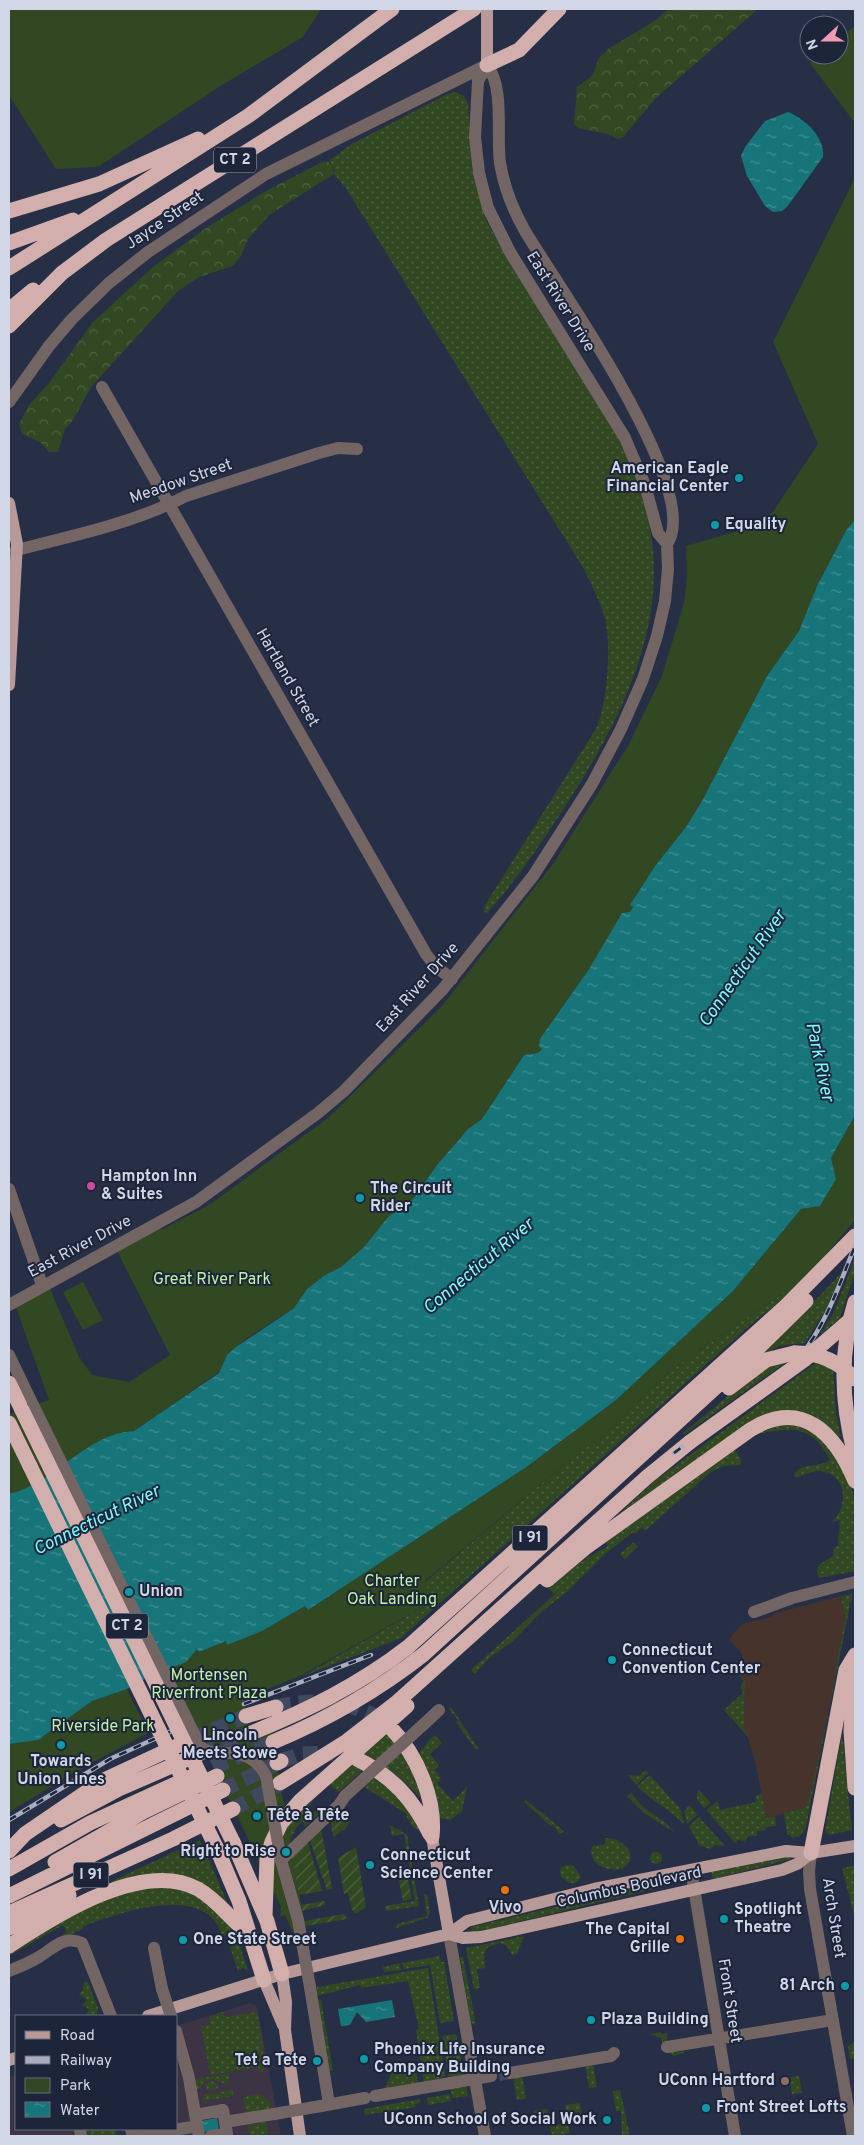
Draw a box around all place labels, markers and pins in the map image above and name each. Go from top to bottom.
place label: American Eagle Financial Center [606,459,729,497]
marker: American Eagle Financial Center [733,472,745,484]
place label: Equality [725,515,786,535]
marker: Equality [709,519,721,531]
place label: Hampton Inn & Suites [101,1167,197,1205]
place label: The Circuit Rider [370,1179,452,1217]
marker: Hampton Inn & Suites [85,1180,97,1192]
marker: The Circuit Rider [354,1192,366,1204]
place label: Union [139,1582,183,1602]
marker: Union [123,1586,135,1598]
place label: Connecticut Convention Center [622,1641,761,1679]
marker: Connecticut Convention Center [606,1654,618,1666]
marker: Lincoln Meets Stowe [224,1712,236,1724]
place label: Lincoln Meets Stowe [183,1726,277,1764]
marker: Towards Union Lines [55,1739,67,1751]
place label: Towards Union Lines [17,1752,105,1790]
place label: Tête à Tête [267,1806,350,1826]
marker: Tête à Tête [251,1810,263,1822]
place label: Right to Rise [180,1842,276,1862]
marker: Right to Rise [280,1846,292,1858]
place label: Connecticut Science Center [380,1846,493,1884]
marker: Connecticut Science Center [364,1859,376,1871]
marker: Vivo [499,1884,511,1896]
place label: Vivo [488,1898,522,1918]
place label: Spotlight Theatre [734,1900,802,1938]
marker: Spotlight Theatre [718,1913,730,1925]
place label: The Capital Grille [585,1920,670,1958]
place label: One State Street [193,1930,317,1950]
marker: The Capital Grille [674,1933,686,1945]
marker: One State Street [177,1934,189,1946]
place label: 81 Arch [779,1976,835,1996]
marker: 81 Arch [839,1980,851,1992]
place label: Plaza Building [601,2010,709,2030]
marker: Plaza Building [585,2014,597,2026]
place label: Phoenix Life Insurance Company Building [374,2040,545,2078]
place label: Tet a Tete [235,2051,307,2071]
marker: Phoenix Life Insurance Company Building [358,2053,370,2065]
marker: Tet a Tete [311,2055,323,2067]
place label: UConn Hartford [658,2071,775,2091]
marker: UConn Hartford [779,2075,791,2087]
place label: Front Street Lofts [716,2098,847,2118]
marker: Front Street Lofts [700,2102,712,2114]
place label: UConn School of Social Work [383,2110,597,2130]
marker: UConn School of Social Work [601,2114,613,2126]

